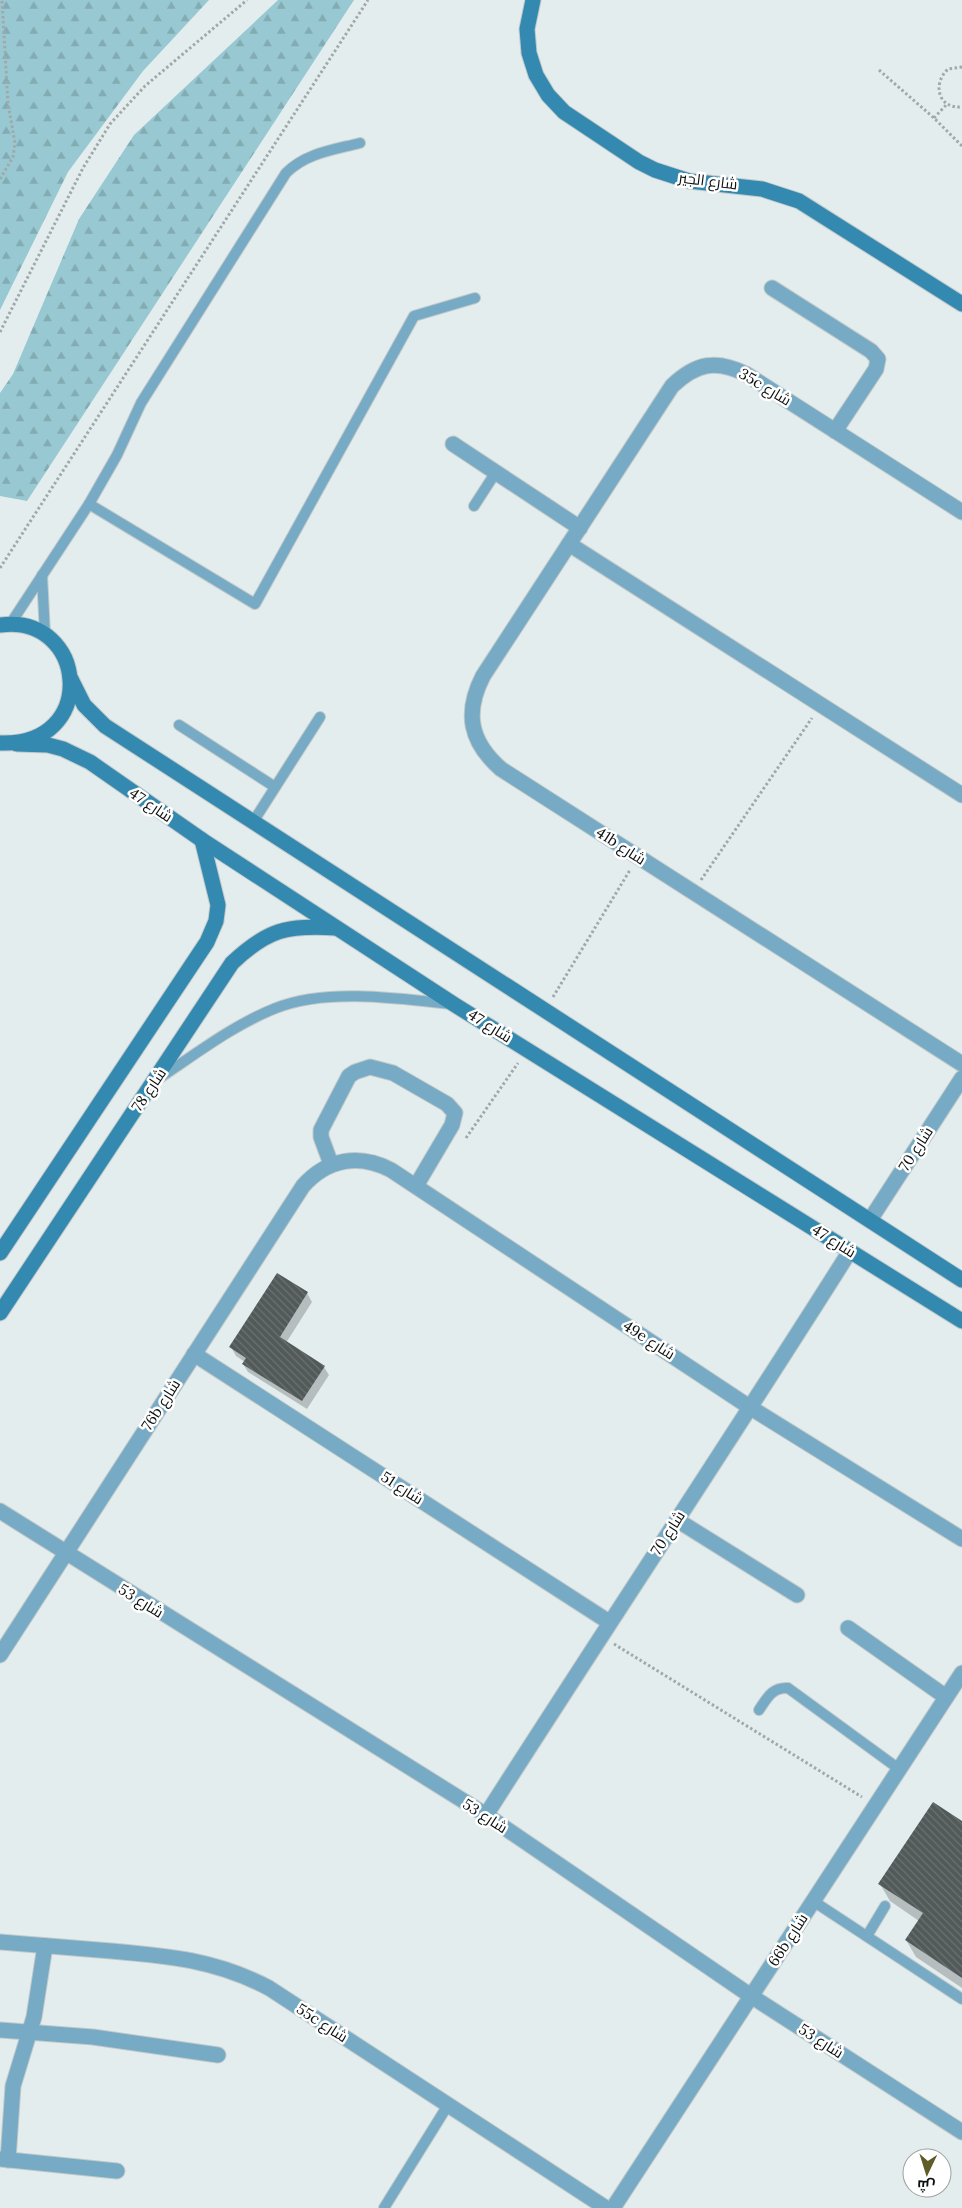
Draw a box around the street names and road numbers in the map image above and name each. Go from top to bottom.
street label: شارع الجير [676,167,739,196]
street label: 35c شارع [735,364,795,411]
street label: شارع 47 [125,783,177,828]
street label: 41b شارع [592,823,650,870]
street label: شارع 47 [464,1005,516,1048]
street label: شارع 78 [127,1064,172,1116]
street label: شارع 70 [894,1123,939,1176]
street label: شارع 47 [808,1220,860,1263]
street label: 49e شارع [619,1316,679,1365]
street label: 76b شارع [137,1376,186,1435]
street label: شارع 51 [376,1467,427,1510]
street label: شارع 70 [646,1507,691,1560]
street label: شارع 53 [114,1579,167,1623]
street label: شارع 53 [458,1794,511,1839]
street label: 66b شارع [764,1910,813,1971]
street label: 55c شارع [292,1999,351,2048]
street label: شارع 53 [794,2019,847,2064]

